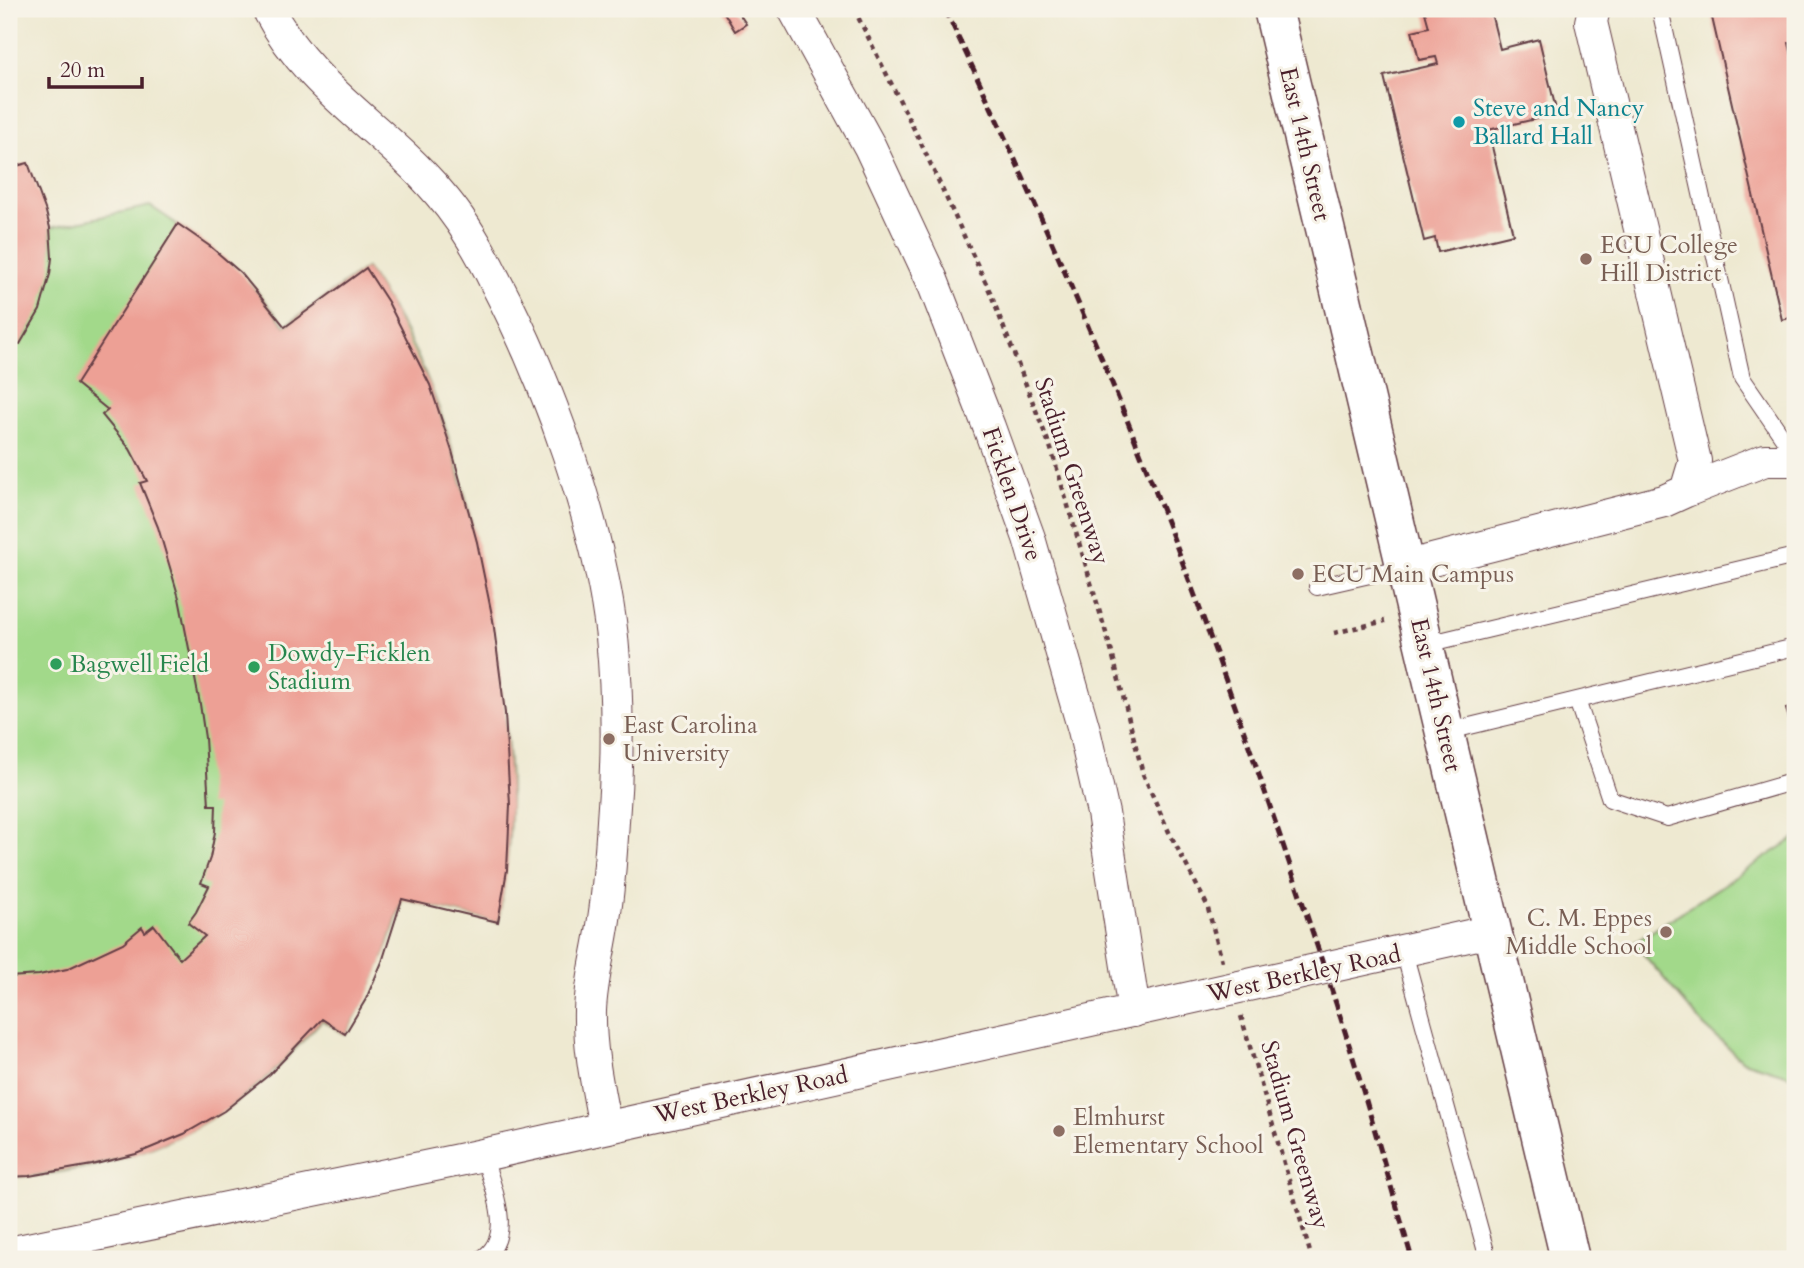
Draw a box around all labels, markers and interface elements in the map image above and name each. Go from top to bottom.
scale bar [49,46,142,90]
text: 20 m [60,56,105,85]
street label: East 14th Street [1271,64,1339,224]
place label: Steve and Nancy Ballard Hall [1473,92,1645,153]
marker: Steve and Nancy Ballard Hall [1451,114,1467,130]
place label: ECU College Hill District [1600,229,1738,290]
marker: ECU College Hill District [1578,251,1594,267]
street label: Stadium Greenway [1026,373,1118,569]
street label: Ficklen Drive [974,423,1050,565]
place label: ECU Main Campus [1312,558,1514,591]
marker: ECU Main Campus [1290,566,1306,582]
street label: East 14th Street [1402,615,1470,775]
place label: Dowdy-Ficklen Stadium [268,637,431,698]
place label: Bagwell Field [70,648,209,681]
marker: Bagwell Field [48,656,64,672]
marker: Dowdy-Ficklen Stadium [246,659,262,675]
place label: East Carolina University [623,709,758,770]
marker: East Carolina University [601,731,617,747]
place label: C. M. Eppes Middle School [1505,902,1652,963]
marker: C. M. Eppes Middle School [1658,924,1674,940]
street label: West Berkley Road [1203,937,1404,1011]
street label: Stadium Greenway [1252,1037,1338,1234]
street label: West Berkley Road [650,1058,851,1132]
place label: Elmhurst Elementary School [1073,1101,1264,1162]
marker: Elmhurst Elementary School [1051,1123,1067,1139]

